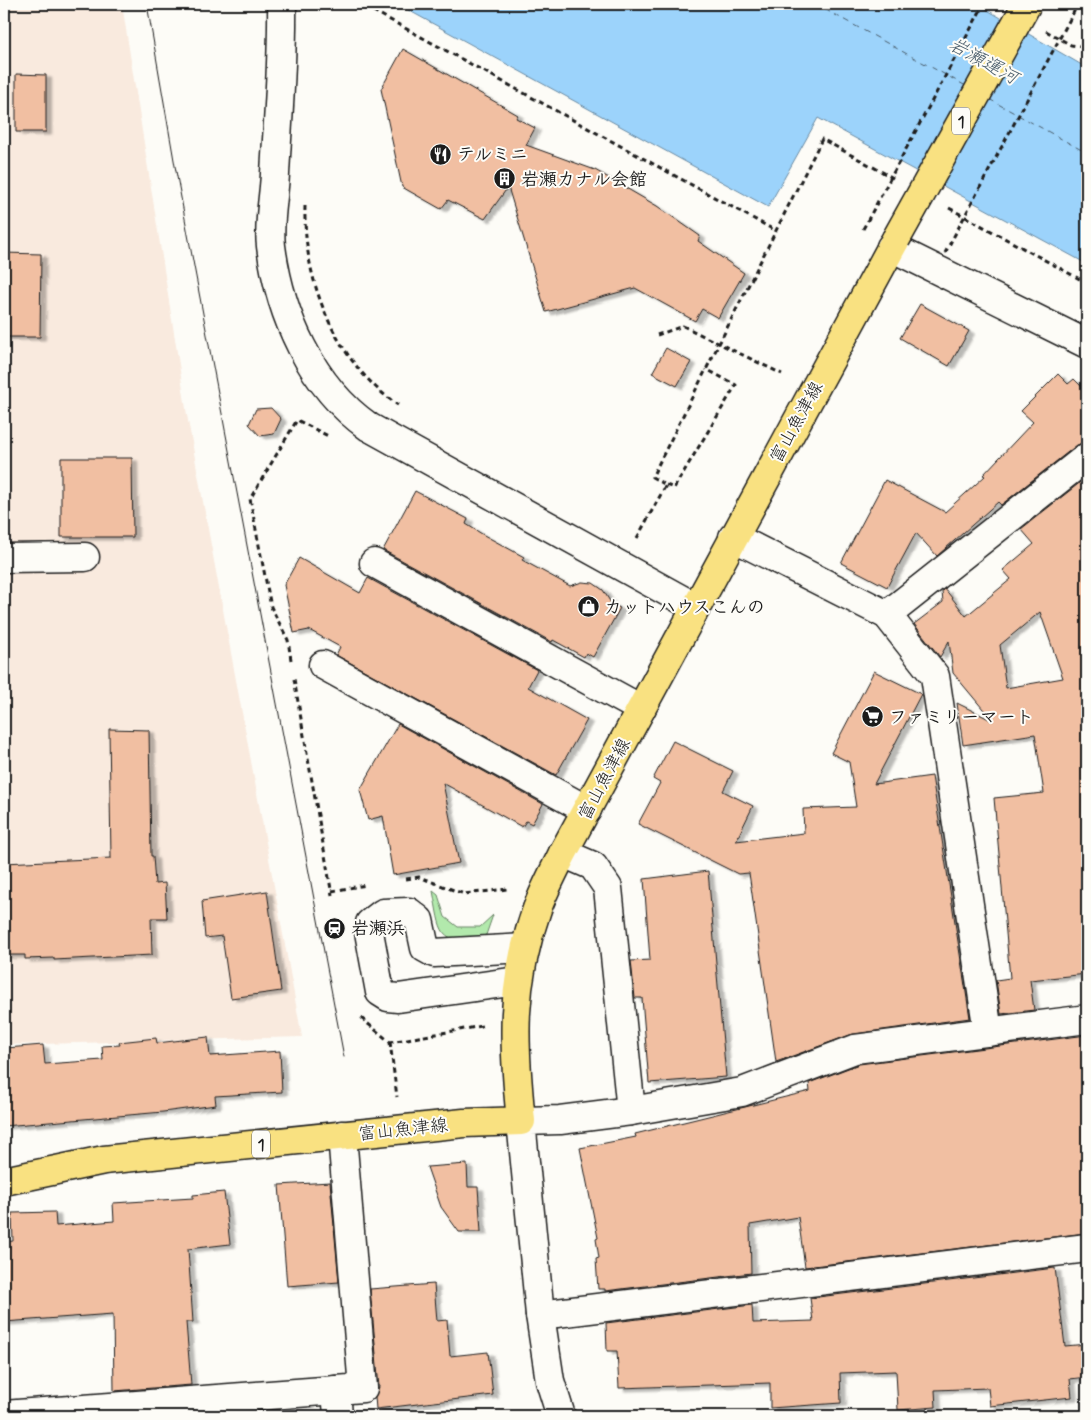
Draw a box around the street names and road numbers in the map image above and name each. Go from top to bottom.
road number: 1 [952,108,970,134]
street label: 富山魚津線 [765,377,829,468]
street label: 富山魚津線 [573,734,637,825]
street label: 富山魚津線 [357,1113,449,1147]
road number: 1 [252,1130,270,1158]

